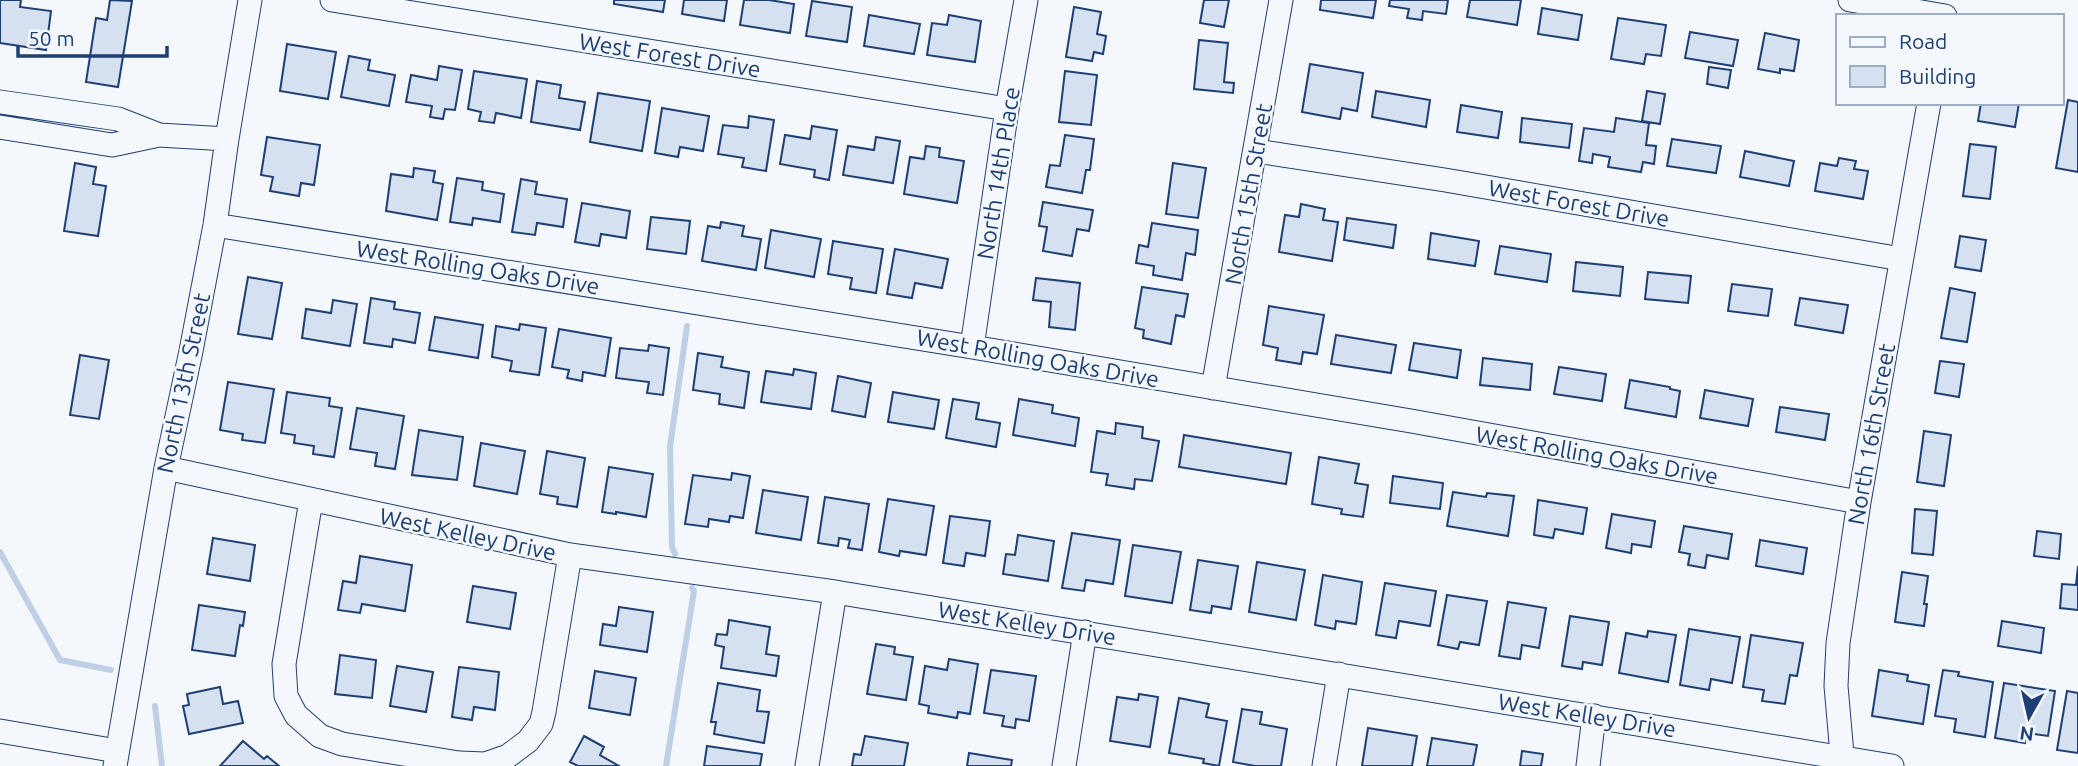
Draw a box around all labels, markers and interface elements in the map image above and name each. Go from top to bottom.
scale bar [18,14,166,58]
legend [1836,14,2064,105]
text: 50 m [28,26,75,50]
street label: West Forest Drive [577,28,763,82]
text: Road [1899,29,1947,53]
text: Building [1899,64,1976,88]
street label: North 14th Place [972,85,1024,261]
street label: North 15th Street [1220,101,1276,287]
street label: West Forest Drive [1486,175,1672,231]
street label: West Rolling Oaks Drive [355,235,601,299]
street label: North 13th Street [152,291,214,475]
street label: West Rolling Oaks Drive [915,324,1161,392]
street label: North 16th Street [1843,341,1899,527]
street label: West Rolling Oaks Drive [1474,421,1720,489]
street label: West Kelley Drive [377,503,559,565]
street label: West Kelley Drive [936,597,1118,649]
north arrow [1994,682,2064,752]
street label: West Kelley Drive [1496,689,1678,741]
text: N [2018,722,2035,746]

